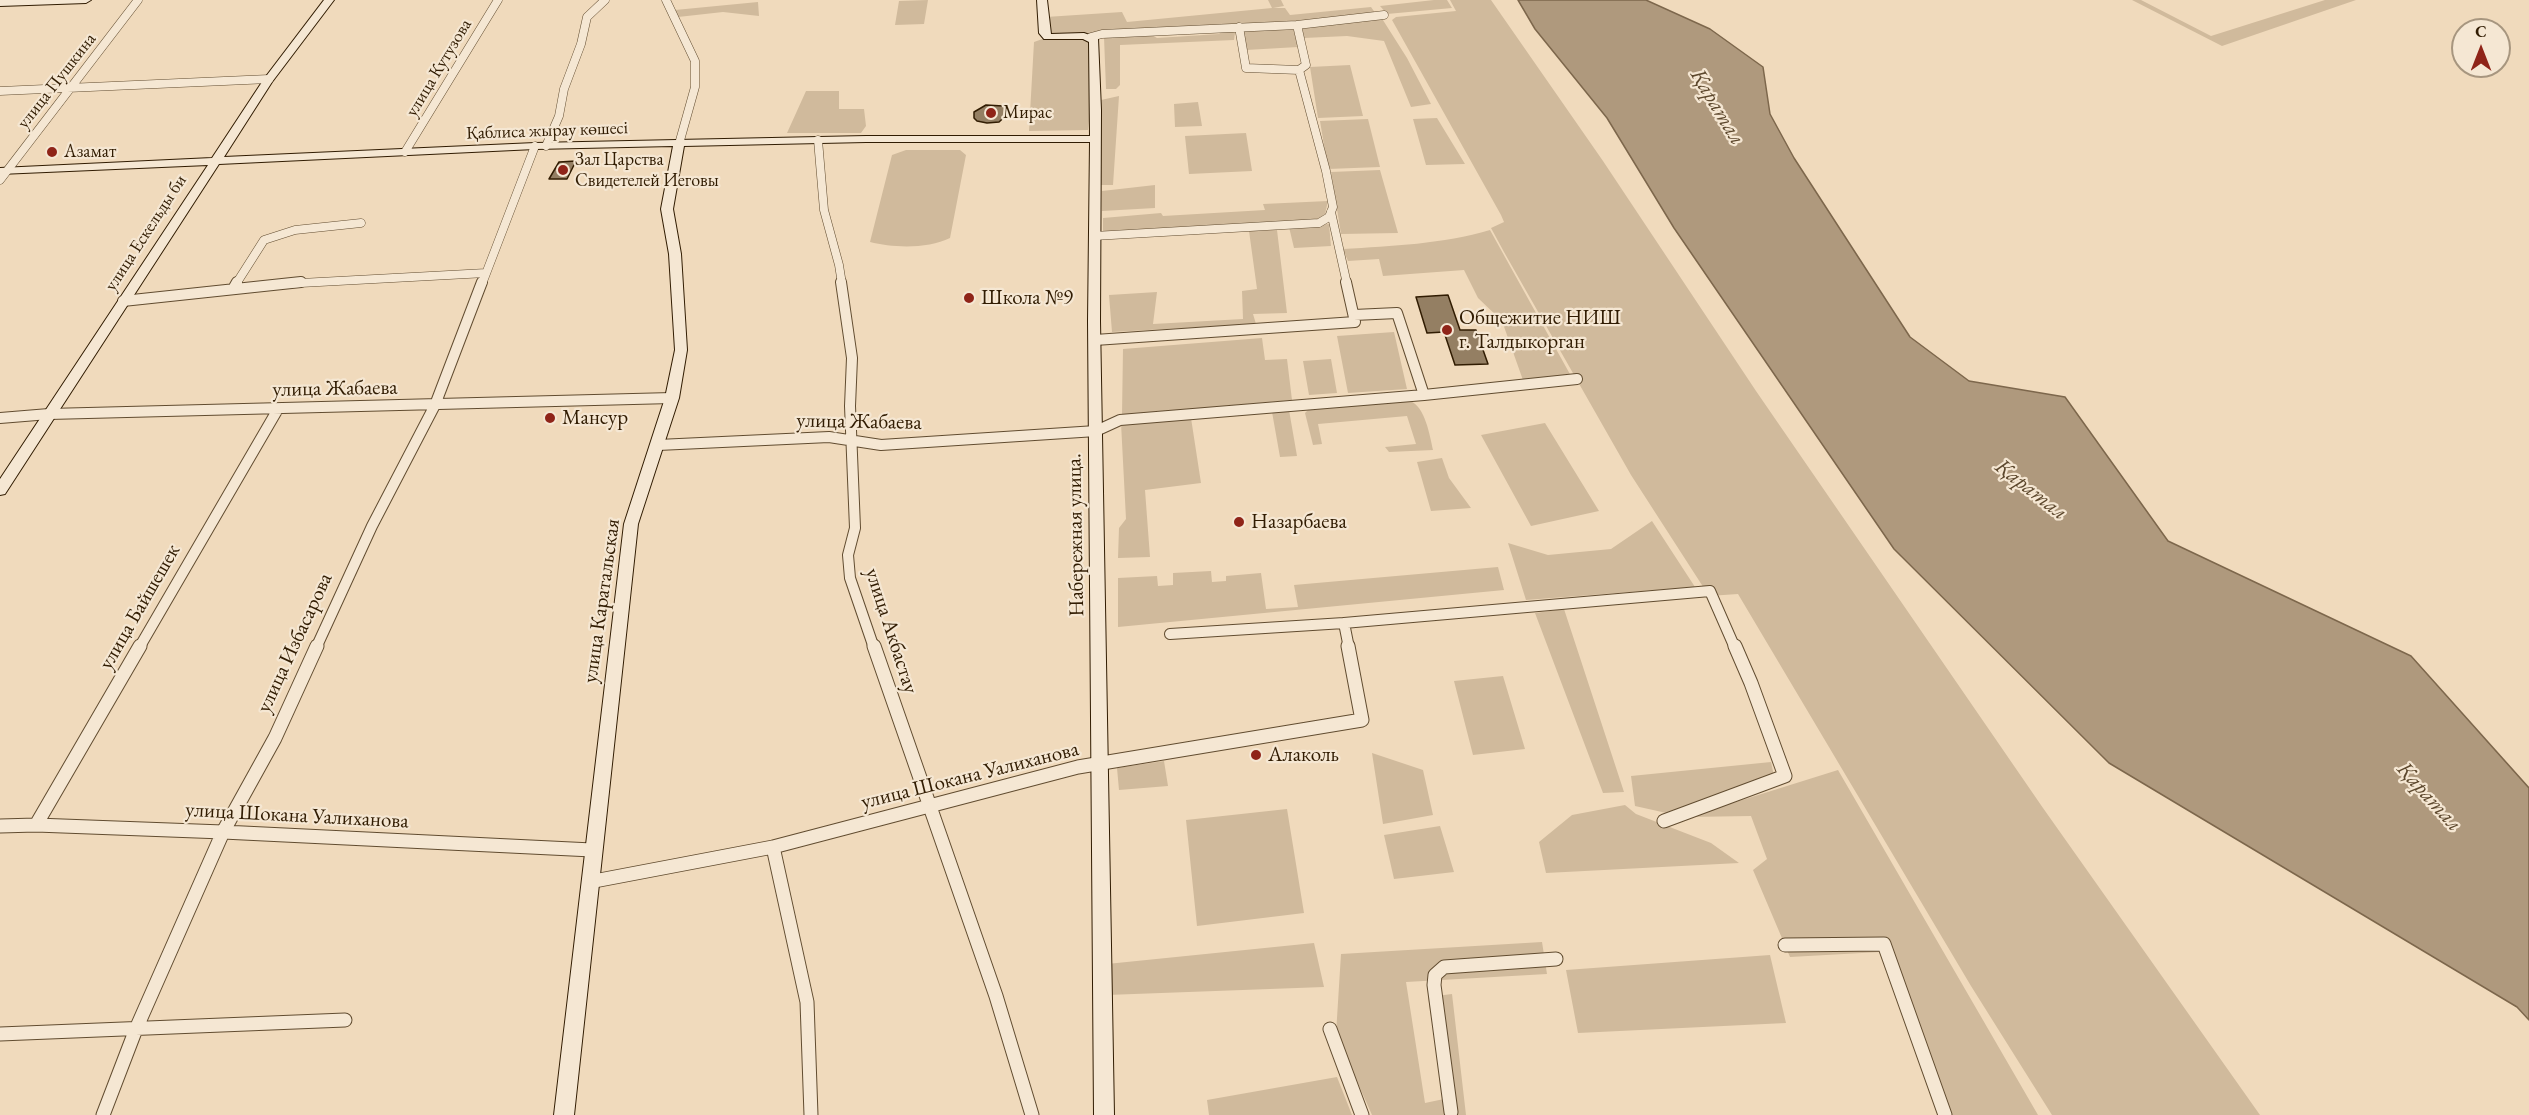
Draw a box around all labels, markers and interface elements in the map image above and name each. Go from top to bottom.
street label: улица Кутузова [401,15,477,121]
north arrow [2451,18,2511,78]
text: С [2475,21,2487,42]
street label: улица Пушкина [13,29,101,133]
water label: Қаратал [1684,64,1750,150]
place label: Мирас [1003,102,1052,124]
marker: Мирас [984,106,998,120]
street label: Қаблиса жырау көшесі [466,117,628,145]
place label: Азамат [64,141,116,163]
marker: Азамат [45,145,59,159]
place label: Зал Царства Свидетелей Иеговы [575,149,719,192]
marker: Зал Царства Свидетелей Иеговы [556,163,570,177]
street label: улица Ескельды би [100,171,192,295]
place label: Школа №9 [981,285,1073,311]
marker: Школа №9 [962,291,976,305]
place label: Общежитие НИШ г. Талдыкорган [1459,305,1621,355]
marker: Общежитие НИШ г. Талдыкорган [1440,323,1454,337]
street label: улица Жабаева [272,375,398,403]
place label: Мансур [562,405,628,431]
street label: улица Жабаева [796,408,922,436]
marker: Мансур [543,411,557,425]
street label: Набережная улица. [1062,453,1090,617]
water label: Қаратал [1990,454,2072,526]
place label: Назарбаева [1251,509,1347,535]
marker: Назарбаева [1232,515,1246,529]
street label: улица Каратальская [578,517,626,685]
street label: улица Байшешек [94,540,186,674]
street label: улица Акбастау [859,565,923,697]
street label: улица Избасарова [252,569,338,717]
street label: улица Шокана Уалиханова [859,737,1081,815]
place label: Алаколь [1268,742,1339,768]
marker: Алаколь [1249,748,1263,762]
water label: Қаратал [2391,757,2467,837]
street label: улица Шокана Уалиханова [185,798,409,834]

